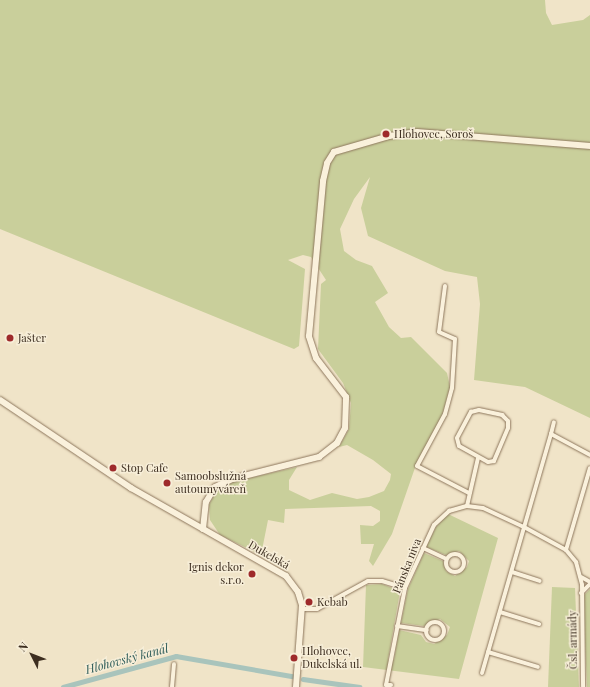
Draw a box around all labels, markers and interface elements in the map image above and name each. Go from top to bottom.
place label: Hlohovec, Soroš [394,127,473,141]
marker: Hlohovec, Soroš [381,129,391,139]
place label: Jašter [18,331,46,345]
marker: Jašter [5,333,15,343]
place label: Stop Cafe [121,461,168,475]
marker: Stop Cafe [108,463,118,473]
place label: Samoobslužná autoumyváreň [175,470,246,496]
marker: Samoobslužná autoumyváreň [162,478,172,488]
street label: Pánska niva [390,537,424,595]
street label: Dukelská [246,538,292,572]
place label: Ignis dekor s.r.o. [188,561,244,587]
marker: Ignis dekor s.r.o. [247,569,257,579]
place label: Kebab [317,595,348,609]
marker: Kebab [304,597,314,607]
street label: Čsl. armády [566,611,580,669]
north arrow [12,635,52,675]
text: N [14,639,31,655]
water label: Hlohovský kanál [84,641,170,677]
place label: Hlohovec, Dukelská ul. [302,645,362,671]
marker: Hlohovec, Dukelská ul. [289,653,299,663]

